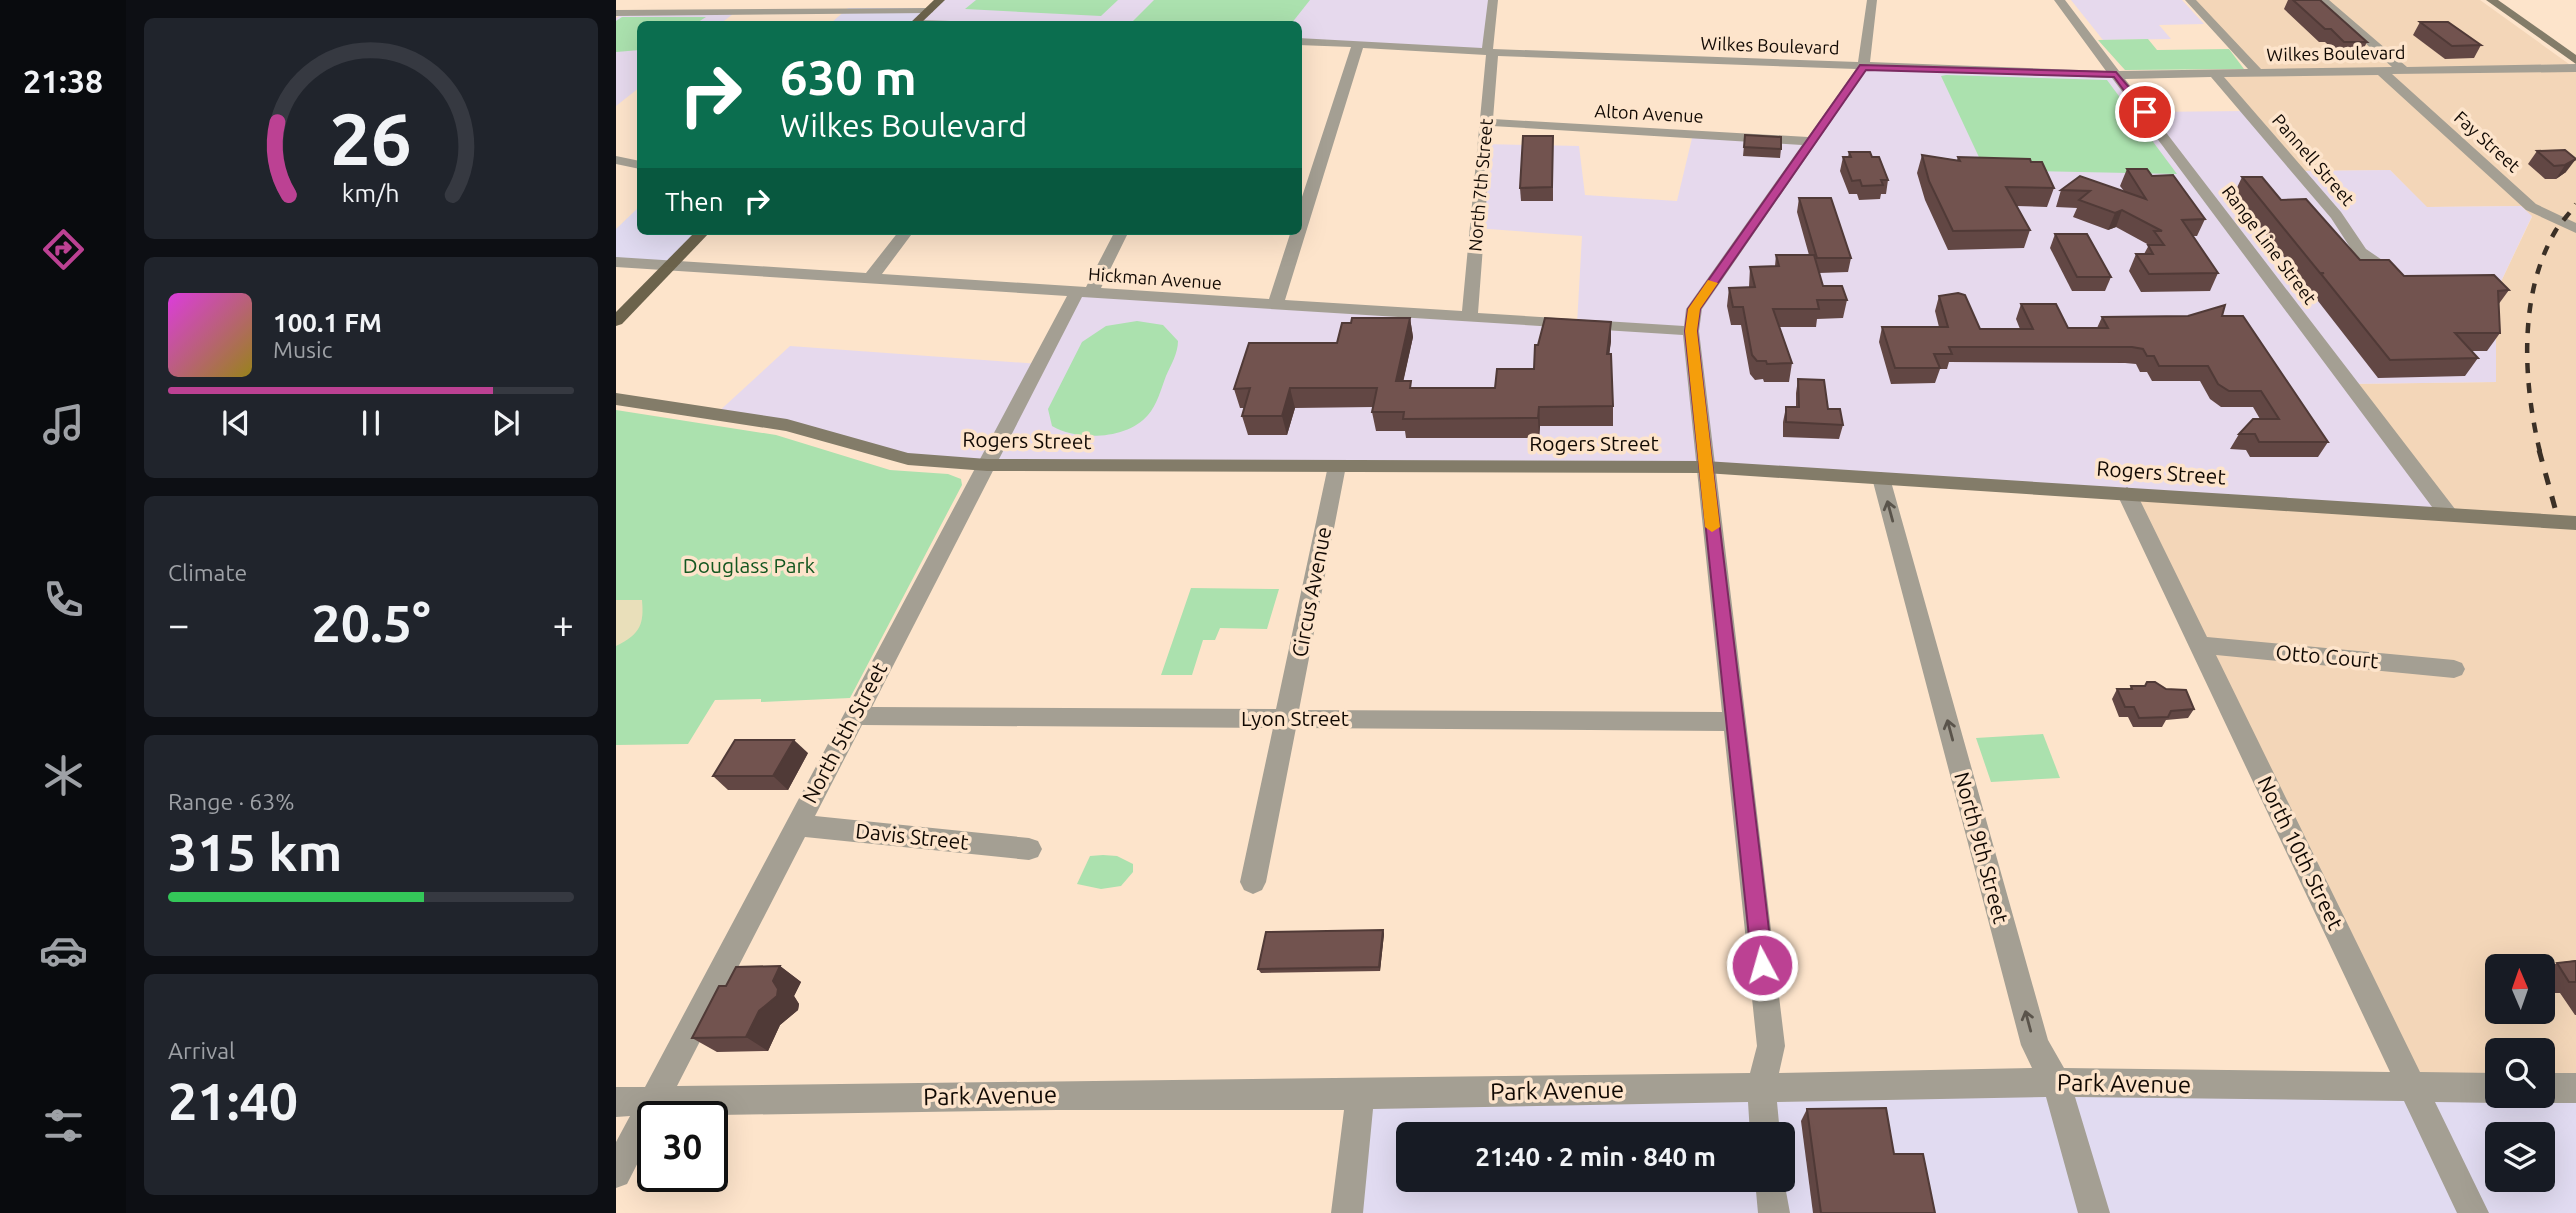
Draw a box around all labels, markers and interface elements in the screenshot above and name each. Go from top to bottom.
street label: Wilkes Boulevard [1700,33,1840,57]
street label: Wilkes Boulevard [2266,42,2406,64]
icon: right [665,49,756,140]
text: 630 m [780,49,917,104]
text: 21:38 [23,63,103,99]
pin [2115,82,2175,142]
icon: arrive [2126,93,2164,131]
text: 26 [330,97,412,179]
street label: Alton Avenue [1594,100,1704,126]
text: Wilkes Boulevard [780,107,1027,143]
street label: Fay Street [2451,107,2524,176]
street label: Pannell Street [2269,110,2359,209]
street label: North 7th Street [1464,118,1496,252]
text: km/h [342,178,400,206]
street label: Range Line Street [2219,181,2321,308]
icon: right [738,182,776,220]
text: Then [665,187,724,216]
icon: directions [39,225,88,274]
street label: Hickman Avenue [1087,263,1223,293]
text: 100.1 FM [273,308,382,337]
text: Music [273,337,332,362]
icon: music [39,400,88,449]
icon: previous [217,404,255,442]
icon: pause [352,404,390,442]
icon: next [487,404,525,442]
street label: Rogers Street [962,427,1092,453]
street label: Rogers Street [1529,431,1659,455]
street label: Rogers Street [2096,456,2227,488]
one-way arrow [1883,500,1896,522]
street label: Circus Avenue [1287,525,1335,659]
park label: Douglass Park [683,553,816,577]
text: Climate [168,560,247,585]
icon: phone [39,575,88,624]
text: 20.5° [311,594,431,652]
text: − [168,603,189,645]
text: + [553,603,574,645]
street label: Otto Court [2275,640,2380,672]
street label: North 5th Street [797,658,891,807]
street label: Lyon Street [1241,706,1349,730]
one-way arrow [1942,719,1955,741]
icon: climate [39,751,88,800]
street label: North 9th Street [1950,769,2014,926]
street label: North 10th Street [2253,772,2348,933]
text: Range · 63% [168,789,295,814]
street label: Davis Street [854,818,970,854]
text: 315 km [168,823,342,881]
icon: car [39,926,88,975]
position arrow [1725,928,1799,1002]
north arrow [2485,954,2555,1024]
map controls [2485,954,2555,1192]
one-way arrow [2021,1010,2034,1032]
text: Arrival [168,1038,235,1063]
button: search [2485,1038,2555,1108]
street label: Park Avenue [2057,1069,2191,1098]
text: 21:40 [168,1072,298,1130]
street label: Park Avenue [1490,1076,1624,1105]
street label: Park Avenue [923,1081,1057,1110]
icon: filters [39,1101,88,1150]
speed limit sign: 30 [637,1101,728,1192]
button: layers [2485,1122,2555,1192]
text: 21:40 · 2 min · 840 m [1475,1142,1716,1171]

